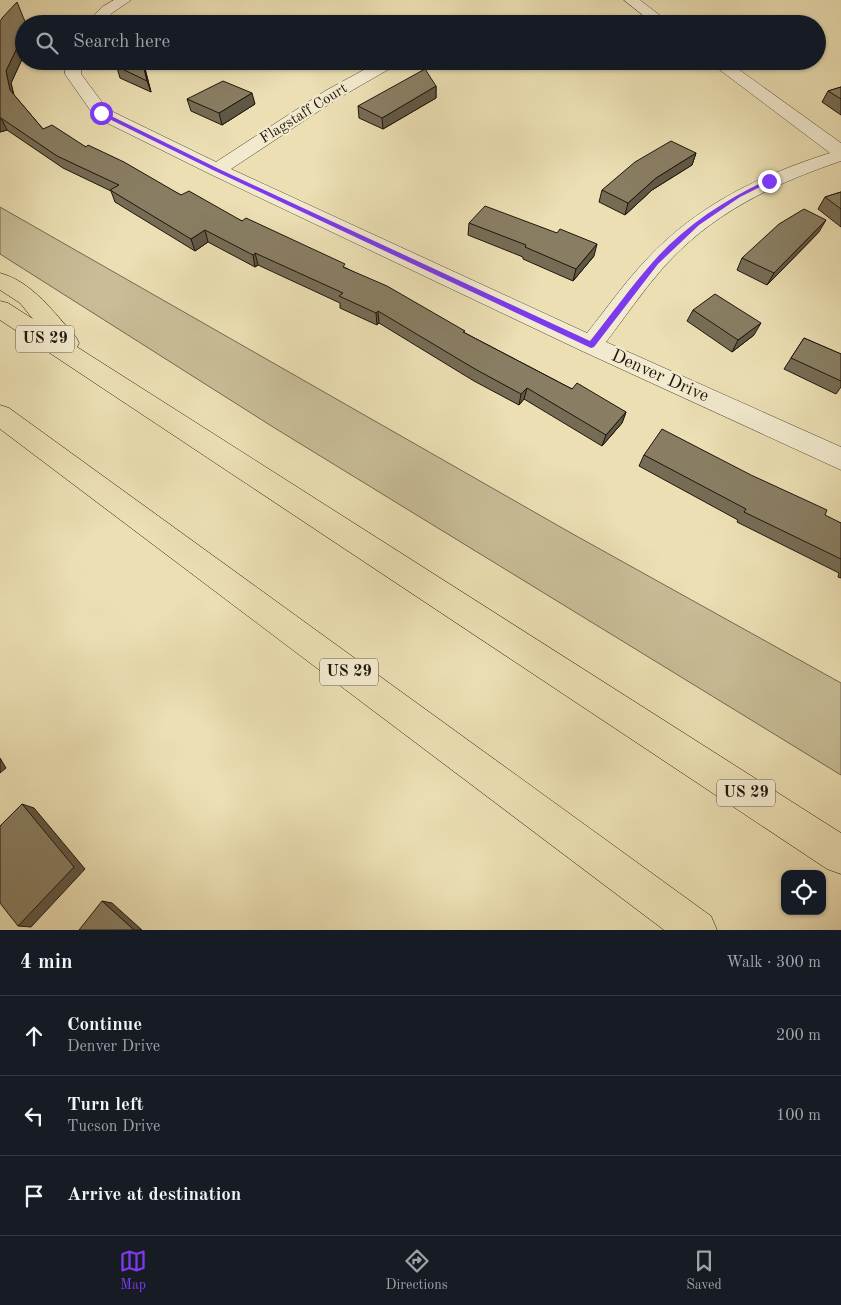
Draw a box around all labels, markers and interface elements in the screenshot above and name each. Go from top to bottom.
search box [15,15,826,70]
icon: search [33,29,61,57]
text: Search here [73,33,170,52]
street label: Flagstaff Court [258,81,350,147]
route start [90,102,113,125]
route end [758,170,781,193]
road number: US 29 [16,326,74,352]
street label: Denver Drive [609,346,711,406]
road number: US 29 [320,659,378,686]
road number: US 29 [717,780,775,806]
map controls [781,870,826,915]
button: locate [781,870,826,915]
text: 4 min [20,952,73,973]
text: Walk · 300 m [726,955,821,971]
text: Continue [67,1016,142,1035]
icon: ahead [20,1022,48,1050]
text: 200 m [776,1028,821,1044]
text: Denver Drive [67,1039,160,1055]
text: Turn left [67,1096,144,1115]
icon: left [20,1102,48,1130]
text: 100 m [776,1108,821,1124]
text: Tucson Drive [67,1119,160,1135]
icon: arrive [20,1182,48,1210]
text: Arrive at destination [67,1186,241,1205]
tab: Map [119,1247,147,1294]
tab: Directions [386,1247,448,1294]
tab: Saved [686,1247,722,1294]

